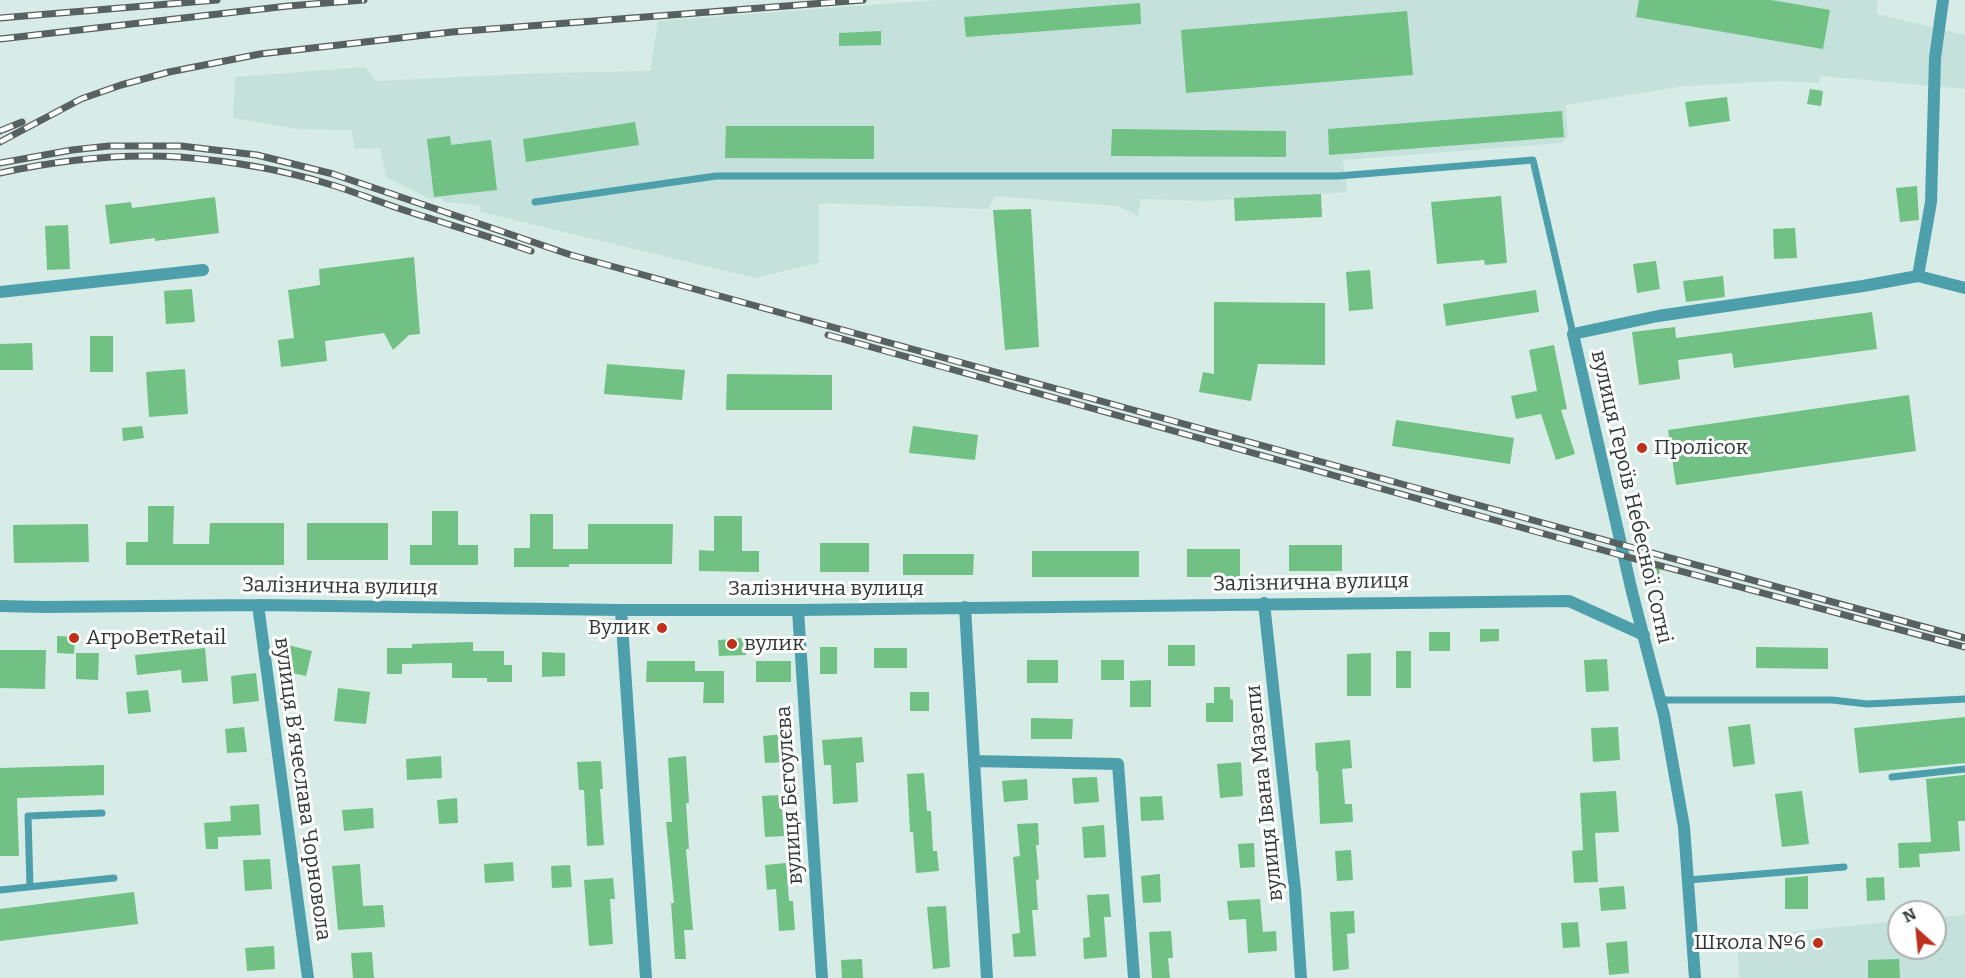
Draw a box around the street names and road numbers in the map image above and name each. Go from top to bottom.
street label: вулиця Героїв Небесної Сотні [1585,348,1677,646]
street label: Залізнична вулиця [1213,569,1409,597]
street label: Залізнична вулиця [242,573,438,601]
street label: Залізнична вулиця [728,576,924,602]
street label: вулиця Вʼячеслава Чорновола [268,636,336,942]
street label: вулиця Івана Мазепи [1241,684,1289,902]
street label: вулиця Бєгоулєва [771,705,809,885]

